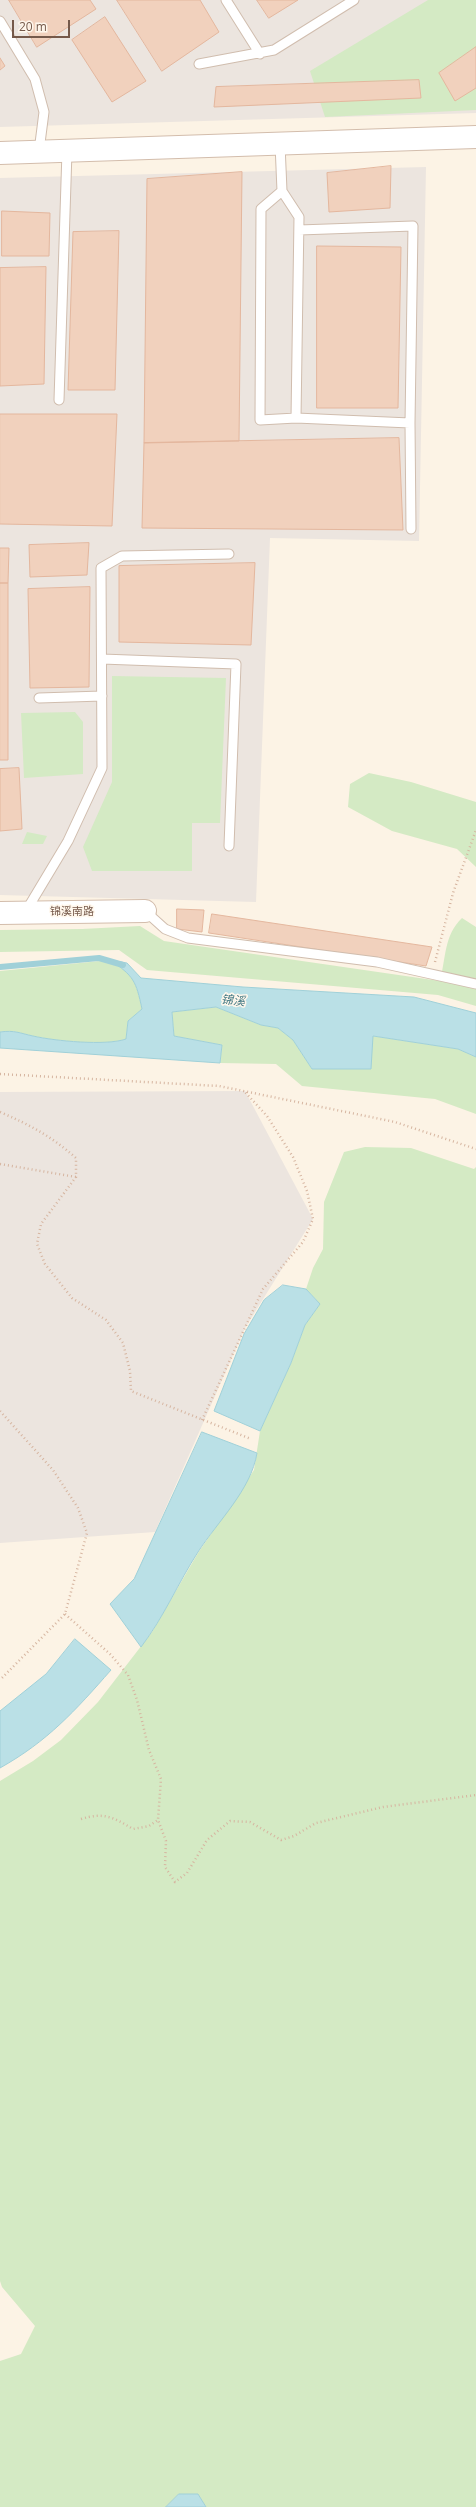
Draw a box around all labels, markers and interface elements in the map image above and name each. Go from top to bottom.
scale bar [14,12,72,38]
text: 20 m [19,18,47,35]
street label: 锦溪南路 [50,905,94,919]
water label: 锦溪 [220,993,246,1009]

